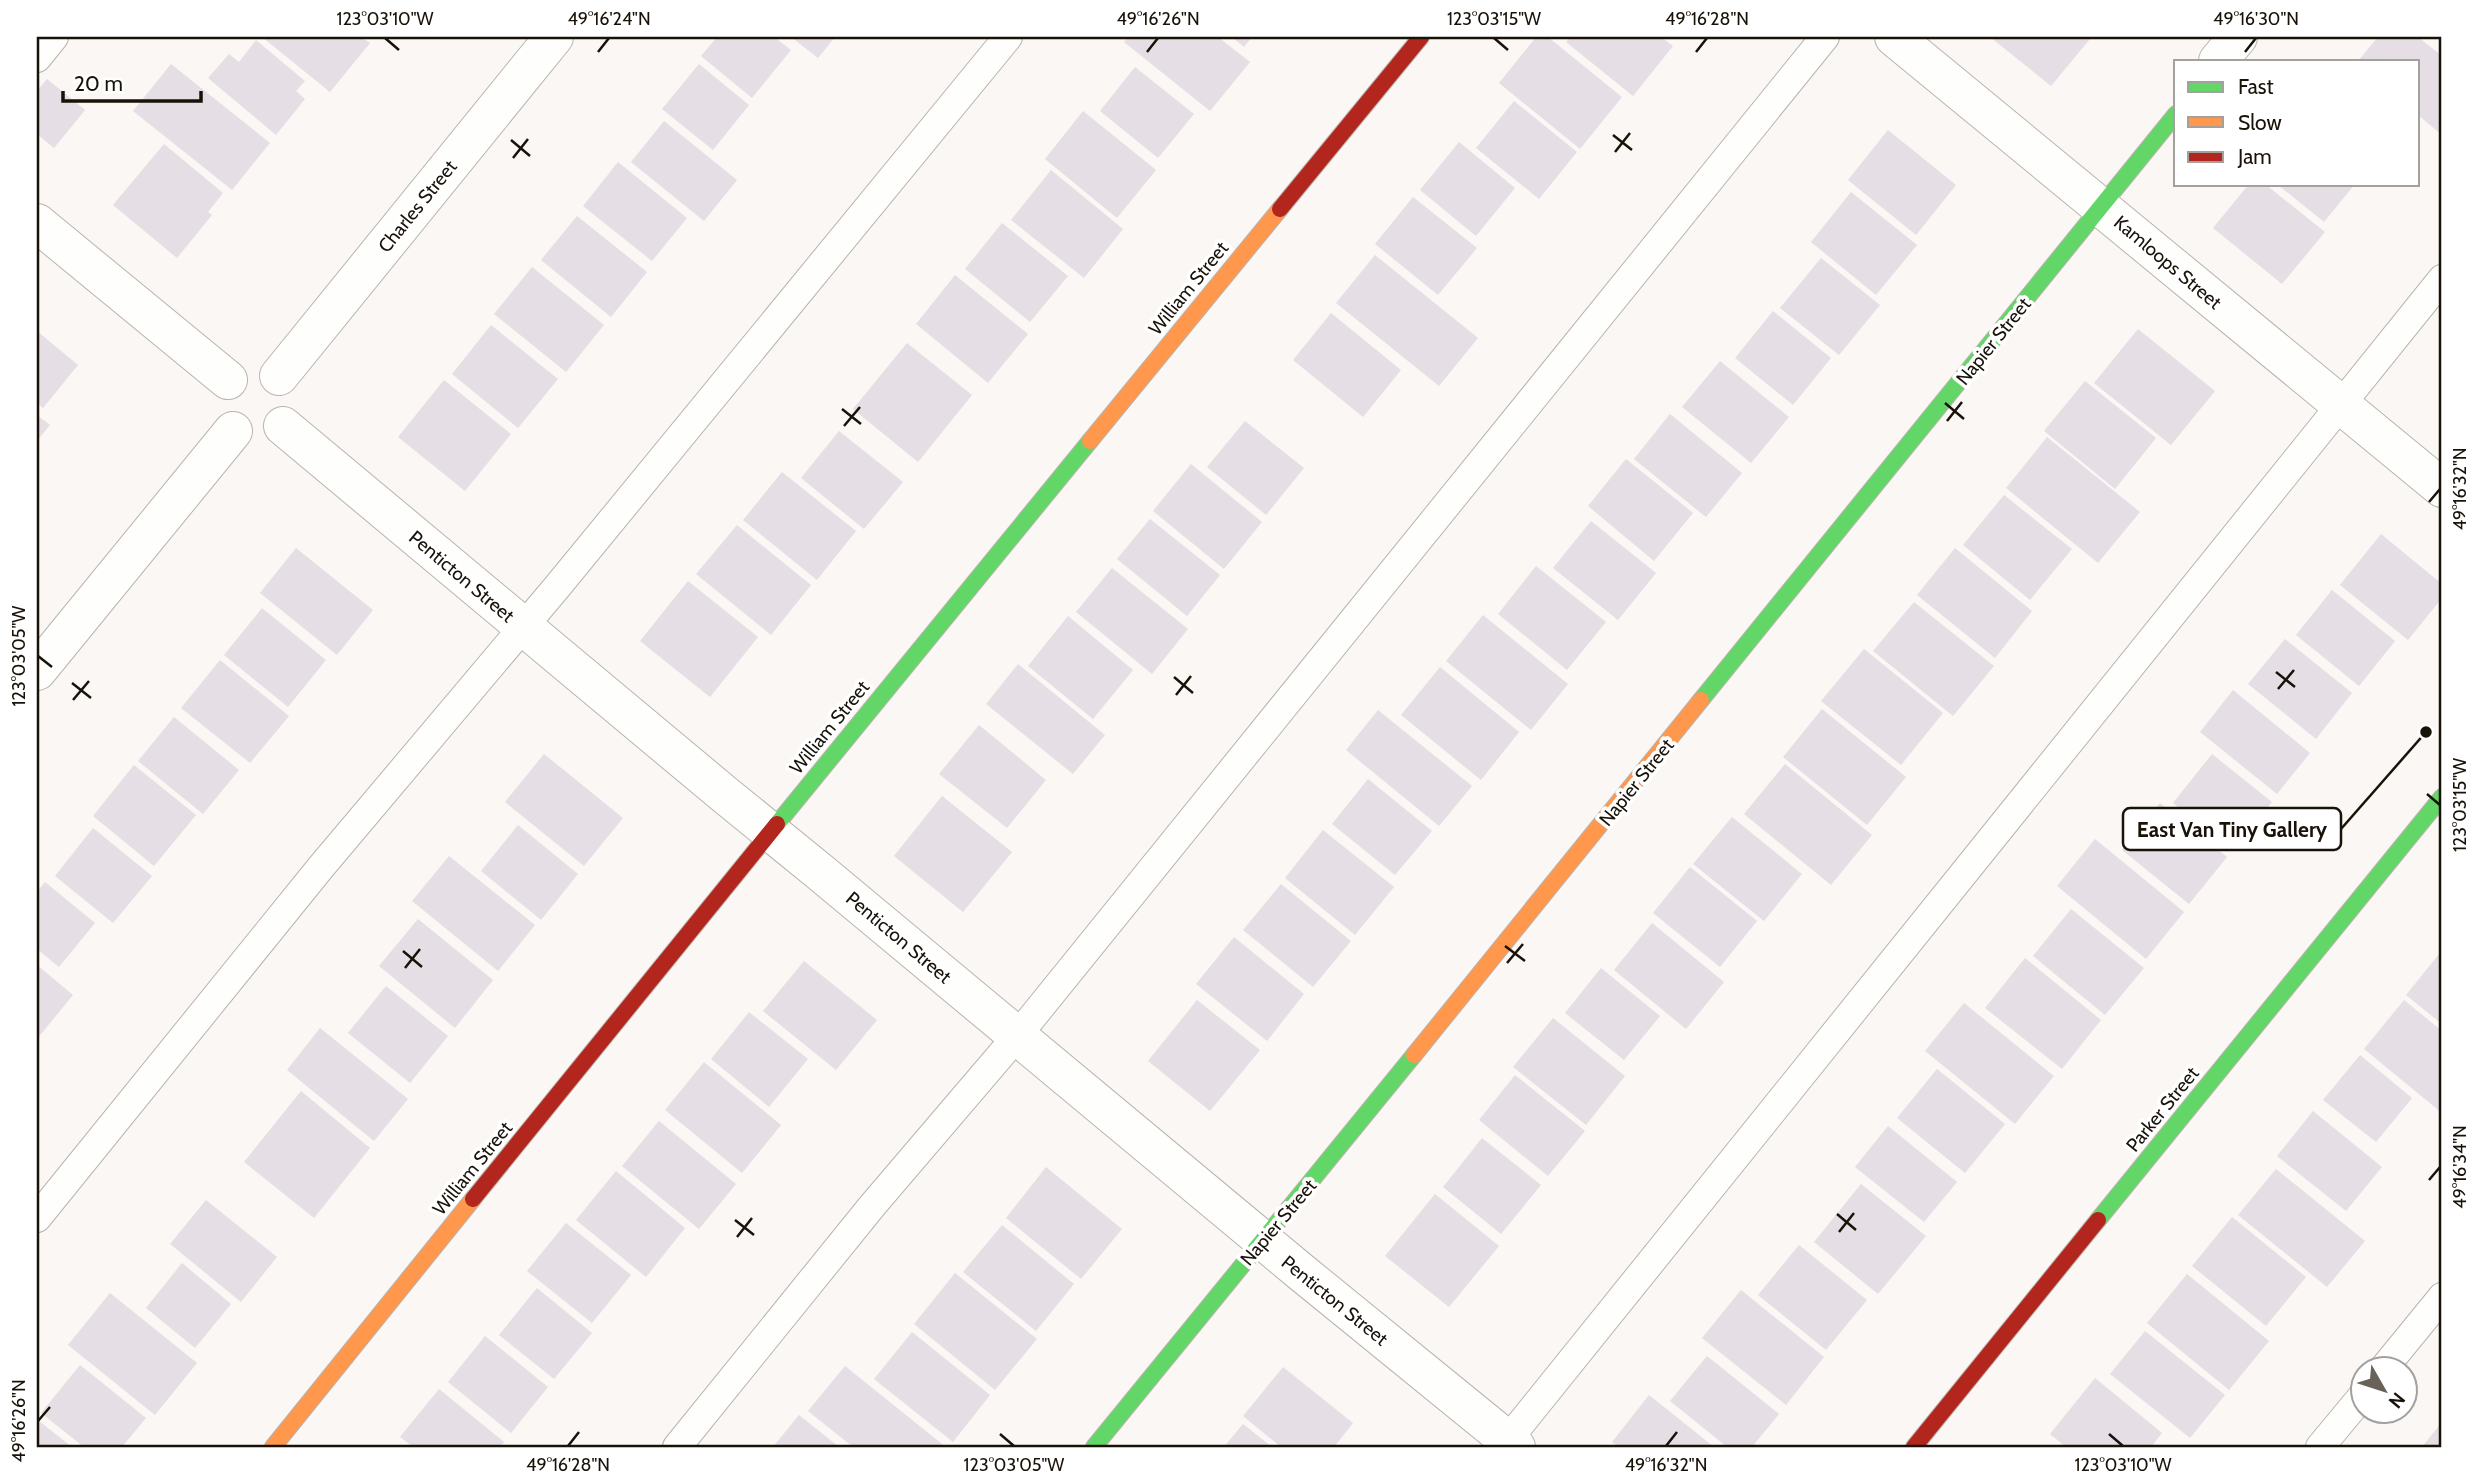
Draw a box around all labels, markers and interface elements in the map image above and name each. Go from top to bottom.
text: 123°03'10"W [337,8,433,30]
text: 49°16'24"N [567,8,651,30]
text: 49°16'26"N [1116,8,1200,30]
text: 123°03'15"W [1447,8,1541,30]
text: 49°16'28"N [1665,8,1749,30]
text: 49°16'30"N [2213,8,2299,30]
scale bar [63,60,201,104]
legend [2174,60,2420,186]
text: 20 m [74,71,123,96]
text: Fast [2238,74,2274,99]
text: Slow [2238,110,2282,135]
text: Jam [2237,144,2272,169]
street label: Charles Street [373,155,462,257]
street label: Kamloops Street [2109,211,2227,314]
street label: William Street [1144,236,1234,340]
street label: Napier Street [1951,293,2036,390]
text: 49°16'32"N [2449,448,2471,530]
street label: Penticton Street [404,526,519,627]
text: 123°03'05"W [8,606,30,706]
street label: William Street [785,675,875,779]
street label: Napier Street [1594,734,1679,831]
text: 123°03'15"W [2449,758,2471,852]
callout: East Van Tiny Gallery [2123,808,2341,850]
text: East Van Tiny Gallery [2137,817,2328,842]
street label: Penticton Street [841,887,956,988]
street label: Parker Street [2121,1062,2204,1156]
street label: William Street [428,1116,518,1220]
text: 49°16'34"N [2449,1125,2471,1209]
street label: Napier Street [1236,1174,1322,1270]
street label: Penticton Street [1277,1250,1393,1351]
north arrow [2350,1354,2420,1424]
text: 49°16'26"N [8,1379,30,1463]
text: N [2384,1388,2410,1413]
text: 49°16'28"N [526,1454,610,1476]
text: 123°03'05"W [964,1454,1064,1476]
text: 49°16'32"N [1625,1454,1707,1476]
text: 123°03'10"W [2075,1454,2171,1476]

